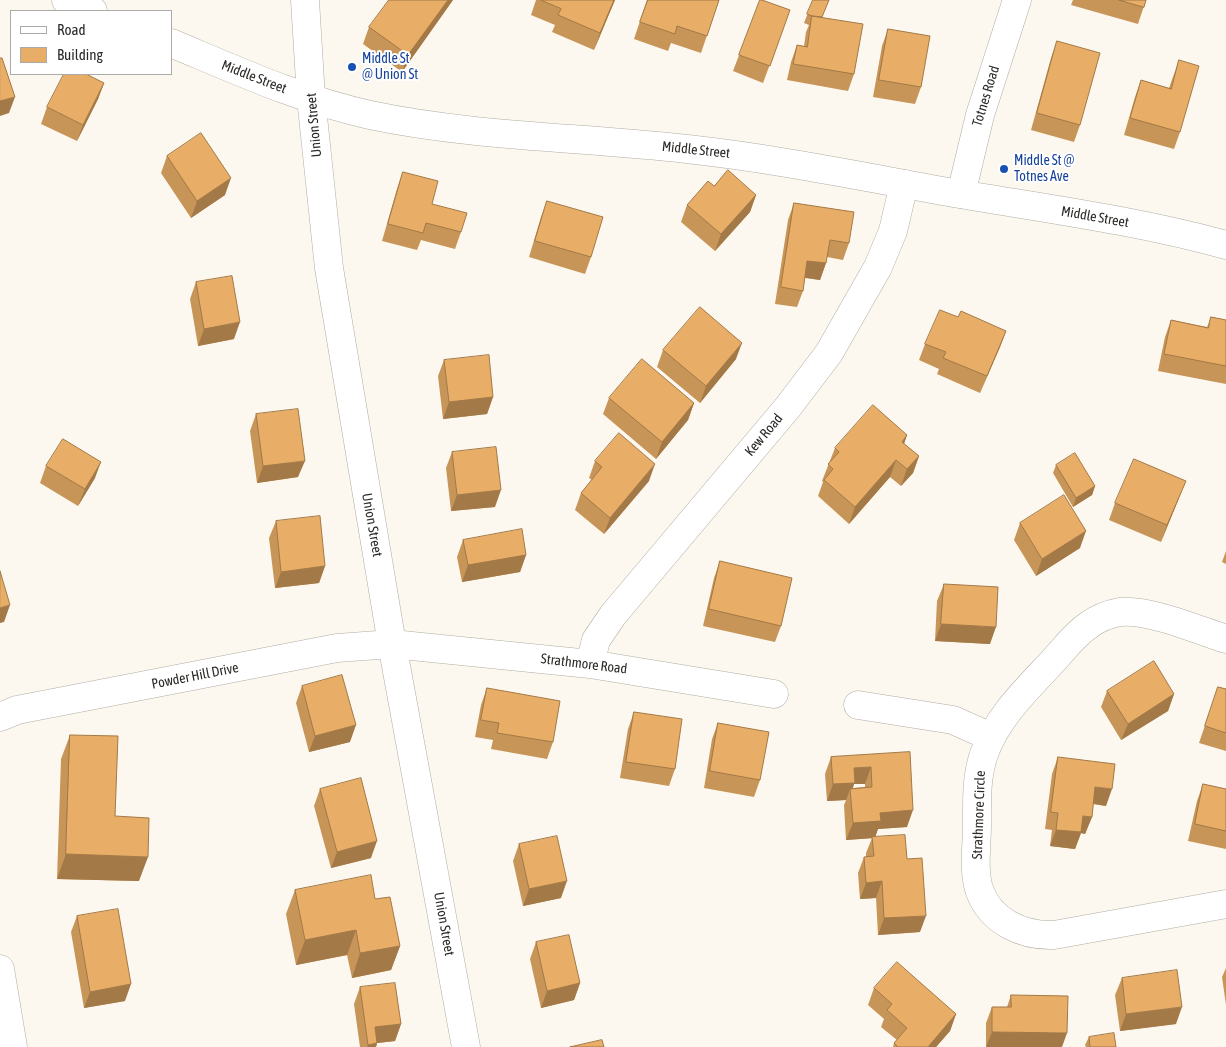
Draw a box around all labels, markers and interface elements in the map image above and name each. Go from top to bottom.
legend [10,10,172,75]
text: Road [57,21,86,38]
text: Building [57,46,103,63]
place label: Middle St @ Union St [362,51,418,84]
street label: Middle Street [219,57,289,97]
marker: Middle St @ Union St [346,61,358,73]
street label: Totnes Road [969,64,1003,128]
street label: Union Street [303,92,325,158]
street label: Middle Street [661,138,731,162]
place label: Middle St @ Totnes Ave [1014,153,1074,186]
marker: Middle St @ Totnes Ave [998,163,1010,175]
street label: Middle Street [1060,203,1130,231]
street label: Kew Road [742,411,786,459]
street label: Union Street [358,492,386,558]
street label: Strathmore Road [540,650,628,678]
street label: Powder Hill Drive [150,659,240,693]
street label: Strathmore Circle [969,770,989,860]
street label: Union Street [430,891,458,957]

